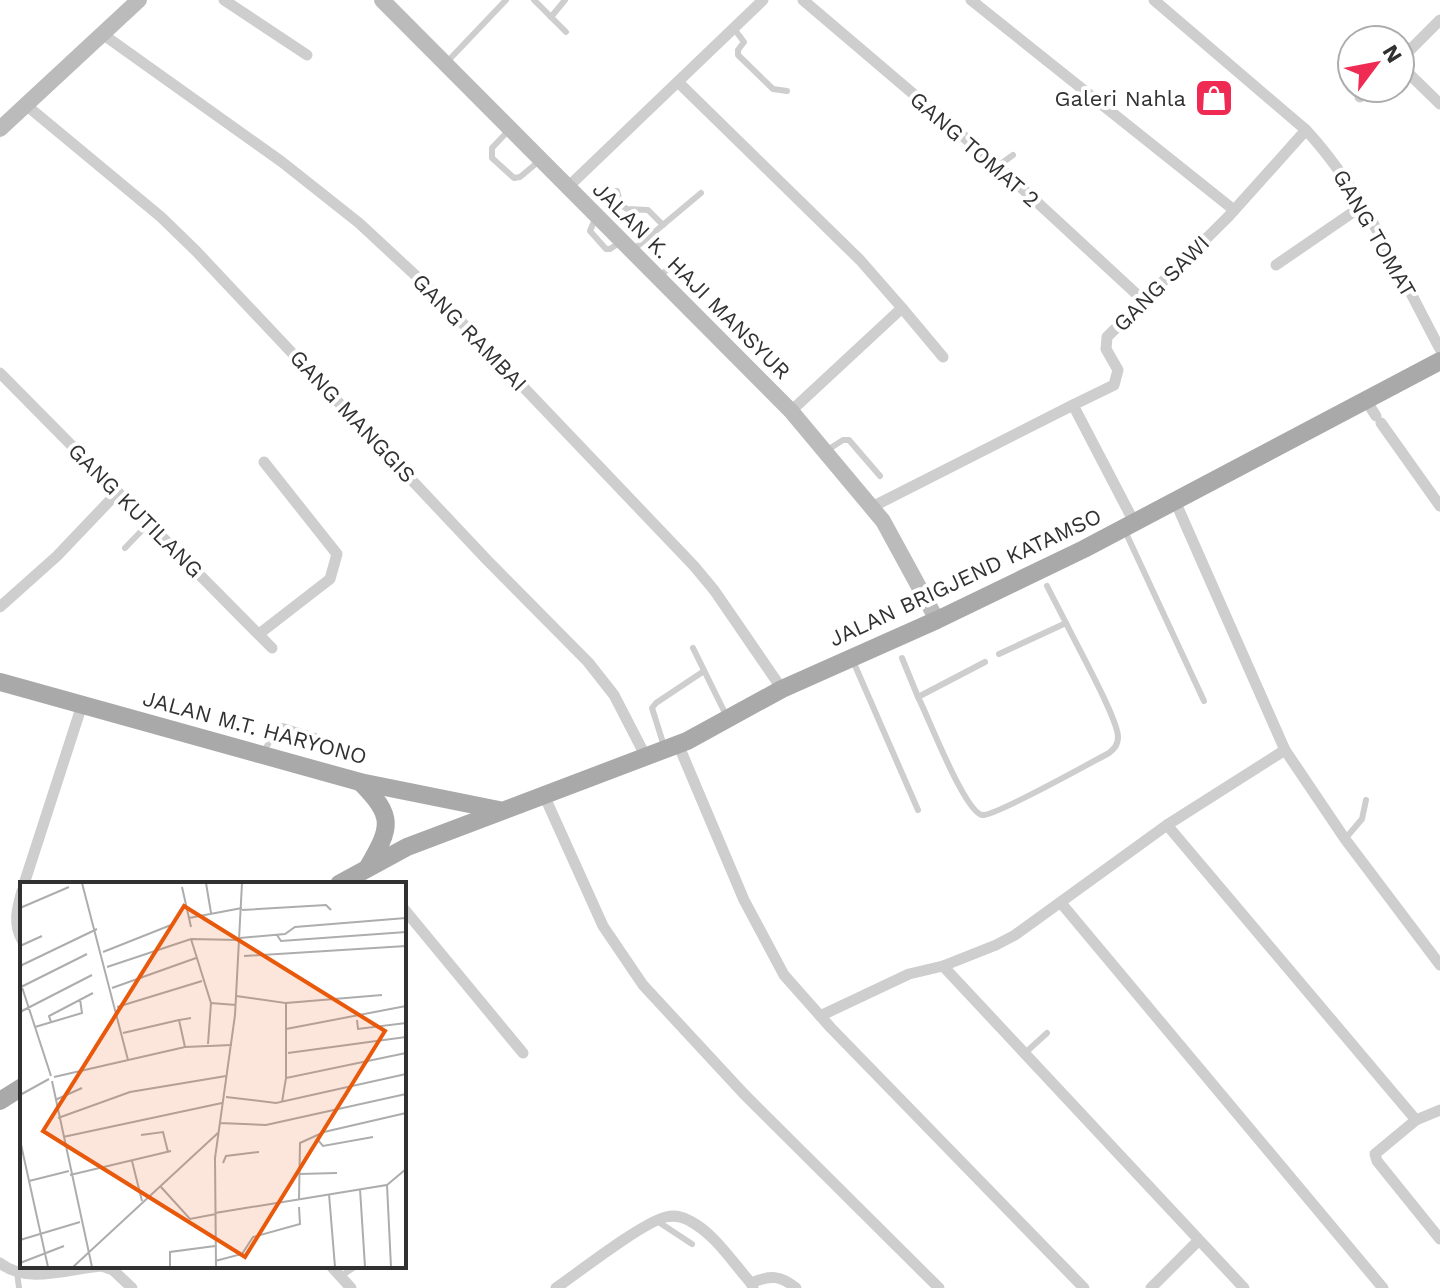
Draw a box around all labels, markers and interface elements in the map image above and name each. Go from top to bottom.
north arrow [1336,24,1416,104]
text: N [1378,40,1407,67]
shop icon: Galeri Nahla [1193,77,1235,119]
street label: GANG TOMAT 2 [905,86,1044,212]
place label: Galeri Nahla [1055,86,1186,111]
street label: GANG TOMAT [1328,165,1421,302]
street label: JALAN K. HAJI MANSYUR [588,177,795,384]
street label: GANG SAWI [1108,230,1214,336]
street label: GANG RAMBAI [407,269,532,396]
street label: GANG MANGGIS [285,345,420,488]
street label: GANG KUTILANG [63,438,208,583]
street label: JALAN BRIGJEND KATAMSO [825,503,1105,652]
street label: JALAN M.T. HARYONO [140,686,370,769]
inset map [20,882,406,1268]

